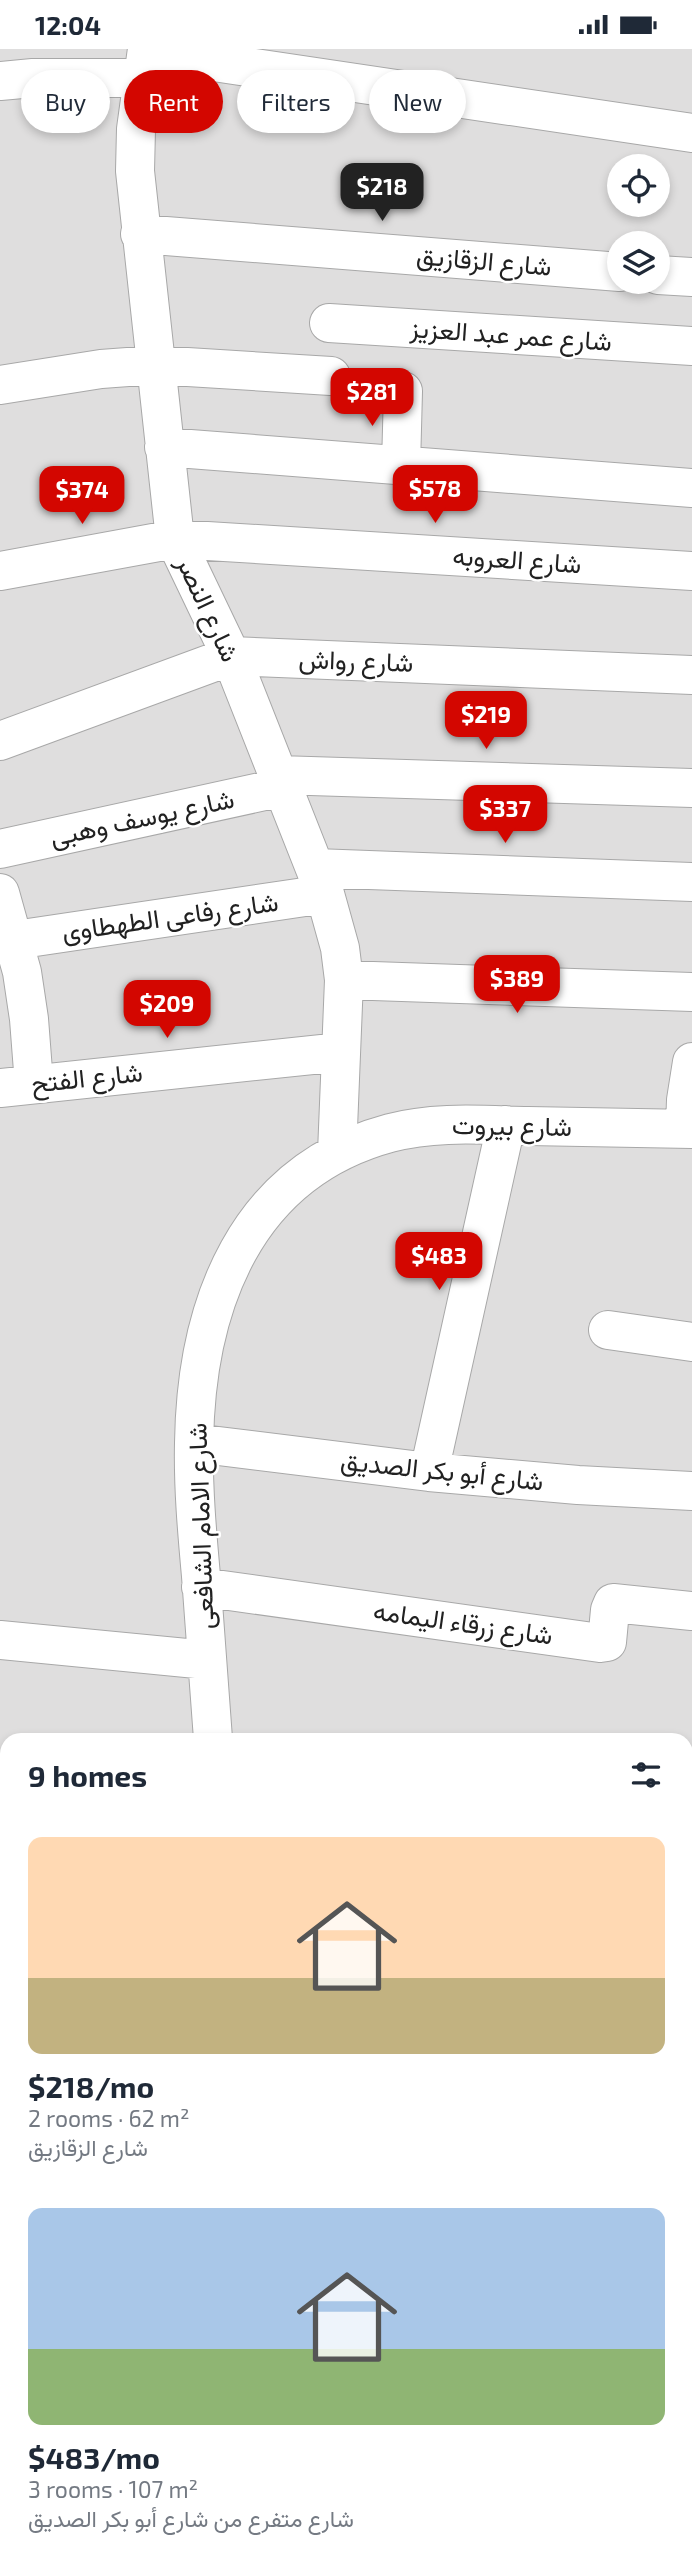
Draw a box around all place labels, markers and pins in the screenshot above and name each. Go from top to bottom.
pin: $218 [341,163,423,223]
pin: $281 [331,369,413,428]
pin: $578 [394,465,476,525]
pin: $374 [41,467,123,526]
pin: $219 [445,691,527,751]
pin: $337 [464,785,546,845]
pin: $389 [476,955,558,1015]
pin: $209 [126,981,208,1040]
pin: $483 [398,1233,480,1292]

